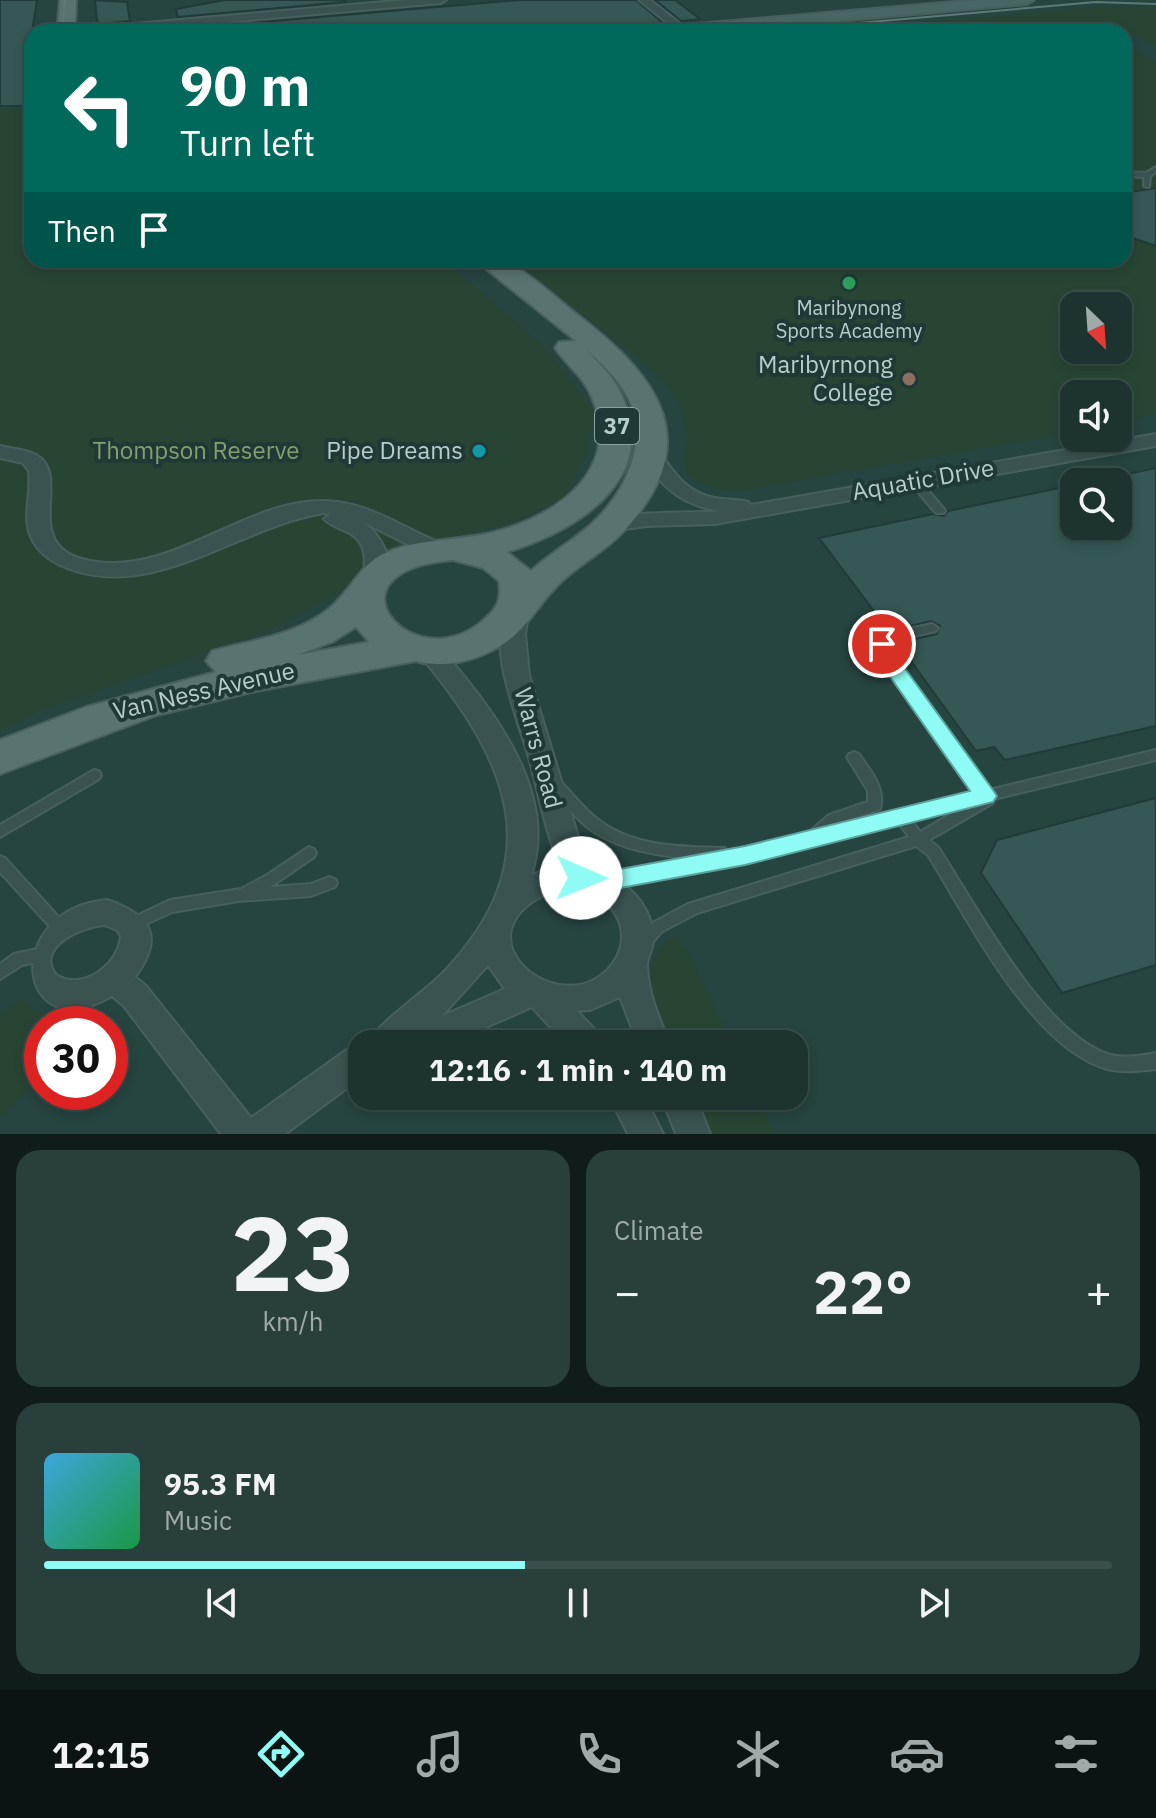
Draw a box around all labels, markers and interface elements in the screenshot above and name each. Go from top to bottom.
text: 90 m [180,49,310,121]
icon: left [48,56,152,160]
text: Turn left [180,119,315,166]
icon: arrive [132,208,176,252]
text: Then [48,211,116,250]
marker: Maribynong Sports Academy [840,274,858,292]
north arrow [1060,292,1132,364]
map controls [1060,292,1132,540]
place label: Maribynong Sports Academy [776,294,922,344]
place label: Maribyrnong College [758,348,893,408]
marker: Maribyrnong College [900,370,918,388]
button: sound [1060,380,1132,452]
road number: 37 [595,408,639,444]
park label: Thompson Reserve [93,434,299,466]
place label: Pipe Dreams [326,434,463,466]
marker: Pipe Dreams [470,442,488,460]
street label: Aquatic Drive [849,451,996,507]
button: search [1060,468,1132,540]
pin [848,610,916,678]
icon: arrive [860,622,904,666]
street label: Van Ness Avenue [110,654,298,726]
street label: Warrs Road [507,684,570,812]
position arrow [539,836,623,920]
speed limit sign: 30 [24,1006,128,1110]
text: 12:16 · 1 min · 140 m [429,1050,727,1089]
text: 23 [231,1184,355,1320]
text: Climate [614,1213,704,1247]
text: 22° [813,1252,913,1331]
text: − [614,1263,640,1320]
text: + [1086,1263,1112,1320]
text: km/h [262,1304,324,1338]
text: 95.3 FM [164,1464,277,1503]
text: Music [164,1503,232,1537]
icon: previous [200,1581,244,1625]
icon: pause [556,1581,600,1625]
icon: next [912,1581,956,1625]
icon: directions [253,1726,309,1782]
icon: music [412,1726,468,1782]
icon: phone [571,1726,627,1782]
icon: climate [730,1726,786,1782]
icon: car [889,1726,945,1782]
icon: filters [1048,1726,1104,1782]
text: 12:15 [52,1731,150,1778]

